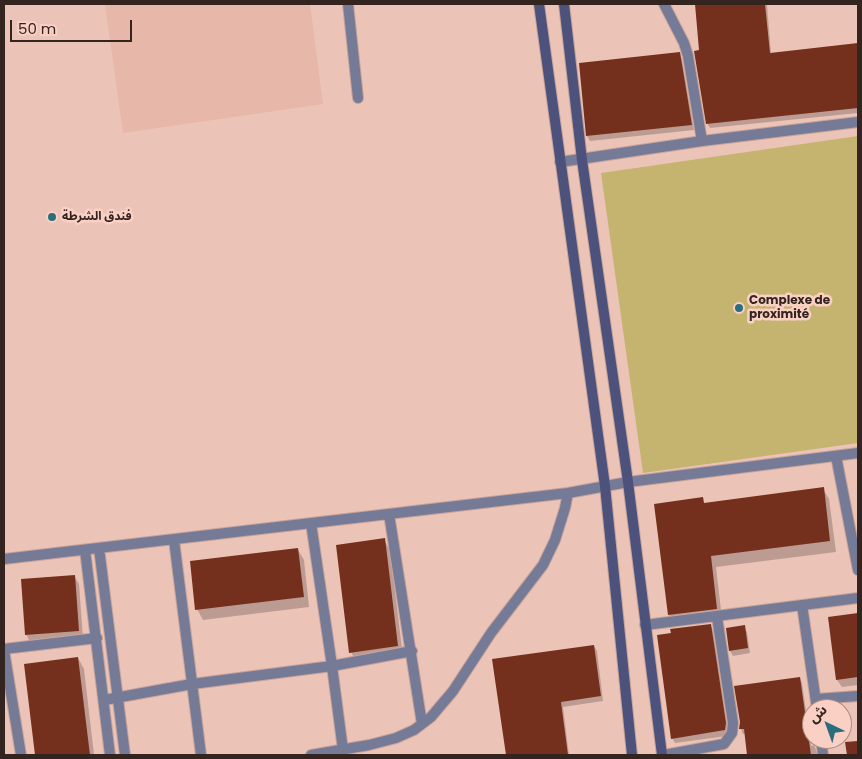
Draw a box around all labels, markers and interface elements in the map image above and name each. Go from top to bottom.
scale bar [12,10,135,42]
text: 50 m [18,18,56,39]
place label: فندق الشرطة [62,210,132,224]
marker: فندق الشرطة [46,211,58,223]
place label: Complexe de proximité [749,294,830,322]
marker: Complexe de proximité [733,302,745,314]
north arrow [802,699,852,749]
text: ش [804,700,831,727]

